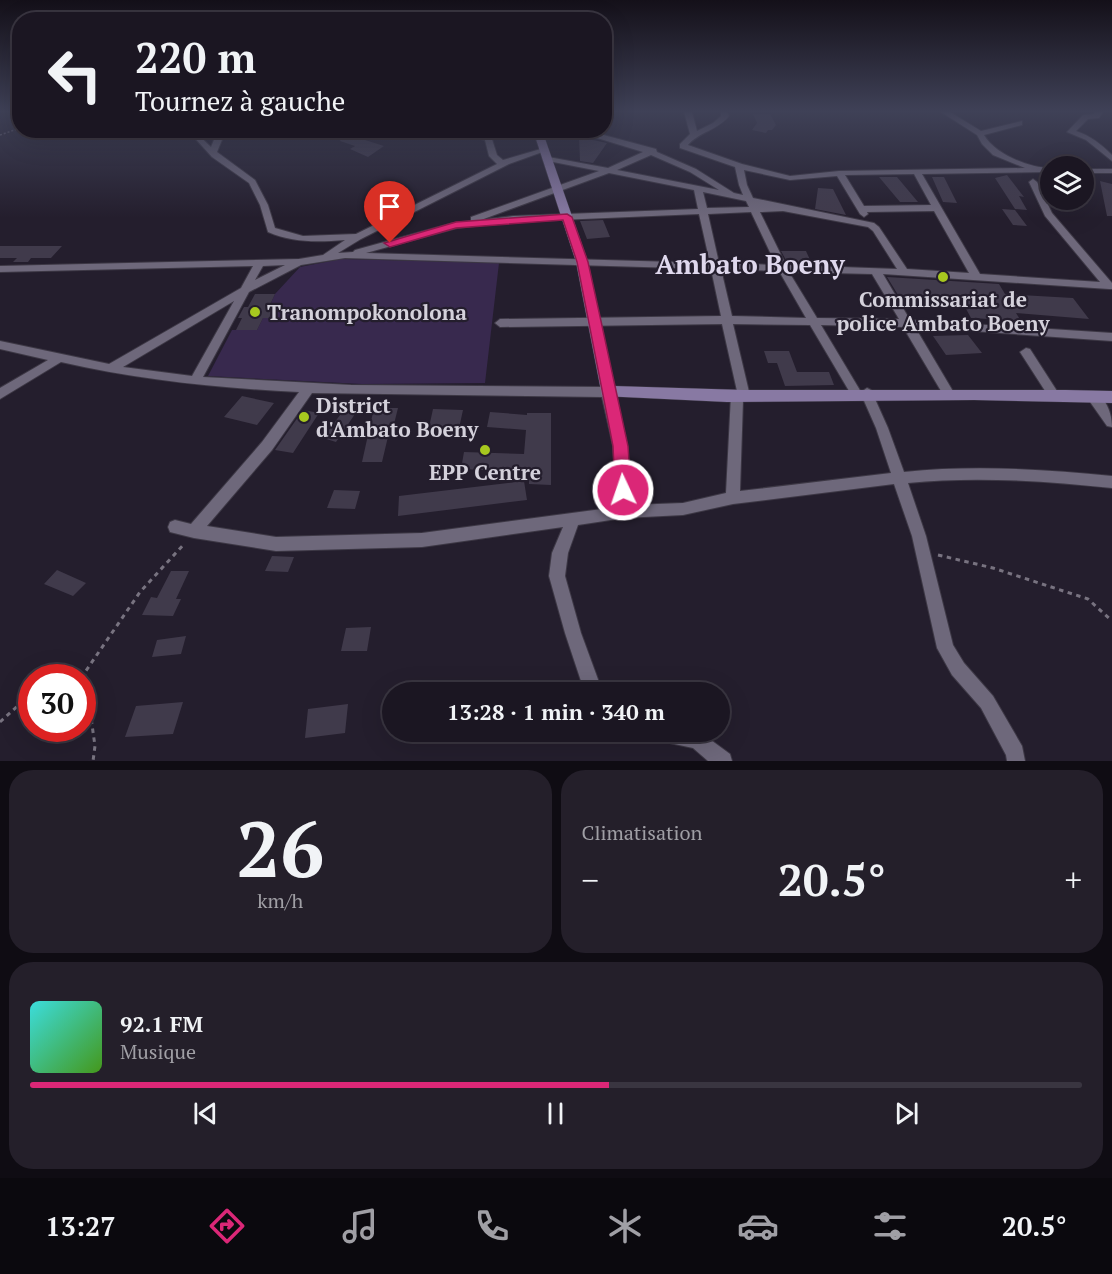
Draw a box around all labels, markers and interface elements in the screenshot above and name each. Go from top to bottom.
text: 220 m [135,29,256,85]
icon: left [36,36,114,114]
text: Tournez à gauche [135,83,345,119]
map controls [1040,156,1094,210]
button: layers [1040,156,1094,210]
pin [364,181,415,243]
icon: arrive [373,190,406,223]
district label: Ambato Boeny [655,246,845,282]
marker: Commissariat de police Ambato Boeny [936,270,950,284]
place label: Commissariat de police Ambato Boeny [836,285,1050,337]
place label: Tranompokonolona [267,298,467,326]
marker: Tranompokonolona [248,305,262,319]
place label: District d'Ambato Boeny [316,391,479,443]
marker: District d'Ambato Boeny [297,410,311,424]
marker: EPP Centre [478,443,492,457]
place label: EPP Centre [429,458,541,486]
position arrow [591,458,655,522]
speed limit sign: 30 [18,664,96,742]
text: 13:28 · 1 min · 340 m [447,697,665,726]
text: 26 [236,796,324,899]
text: Climatisation [582,819,702,846]
text: 20.5° [778,849,886,909]
text: − [582,858,599,901]
text: + [1064,858,1082,901]
text: km/h [257,887,303,914]
text: 92.1 FM [120,1009,203,1038]
text: Musique [120,1038,196,1065]
icon: previous [189,1097,222,1130]
icon: pause [539,1097,572,1130]
icon: next [890,1097,923,1130]
icon: directions [206,1205,248,1247]
icon: music [339,1205,381,1247]
icon: phone [471,1205,513,1247]
icon: climate [604,1205,646,1247]
icon: car [737,1205,779,1247]
icon: filters [869,1205,911,1247]
text: 13:27 [45,1208,116,1244]
text: 20.5° [1002,1208,1067,1244]

